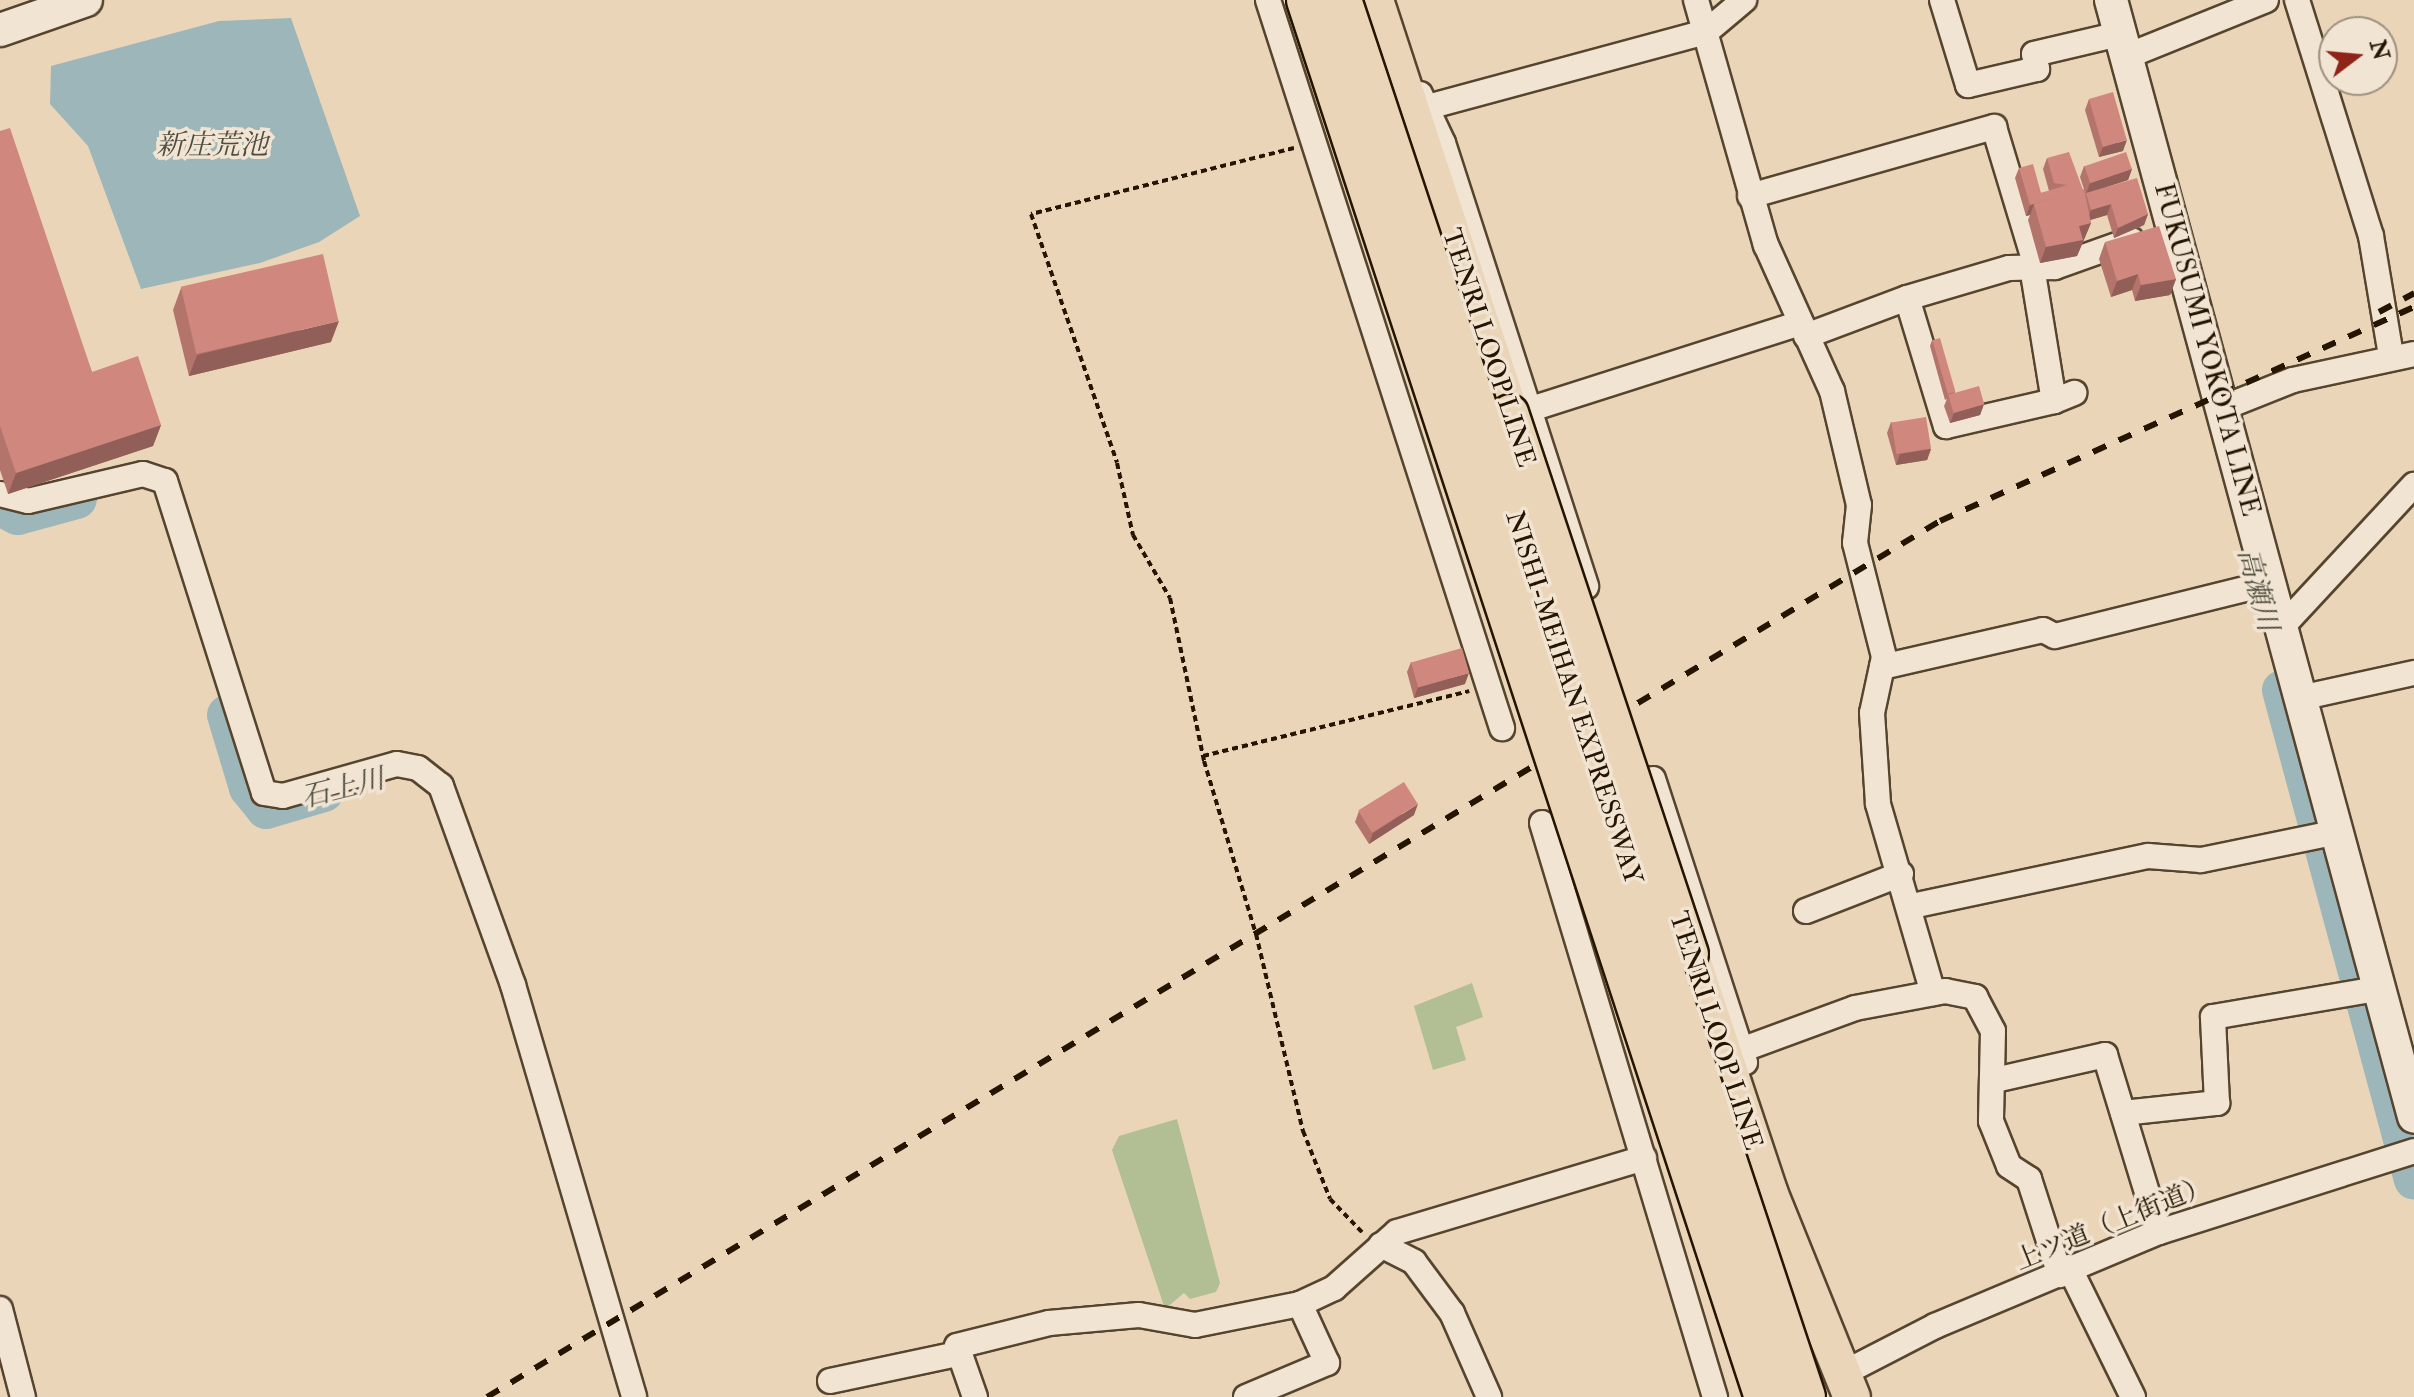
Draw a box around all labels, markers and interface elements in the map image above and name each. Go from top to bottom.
north arrow [2318,16,2398,96]
text: N [2363,37,2395,63]
water label: 新庄荒池 [156,129,268,163]
street label: FUKUSUMI YOKOTA LINE [2147,180,2265,520]
street label: TENRI LOOP LINE [1435,225,1541,471]
street label: NISHI-MEIHAN EXPRESSWAY [1498,507,1648,889]
water label: 高瀬川 [2230,545,2284,635]
water label: 石上川 [298,763,388,815]
street label: TENRI LOOP LINE [1662,908,1768,1154]
street label: 上ツ道（上街道） [2011,1171,2215,1277]

